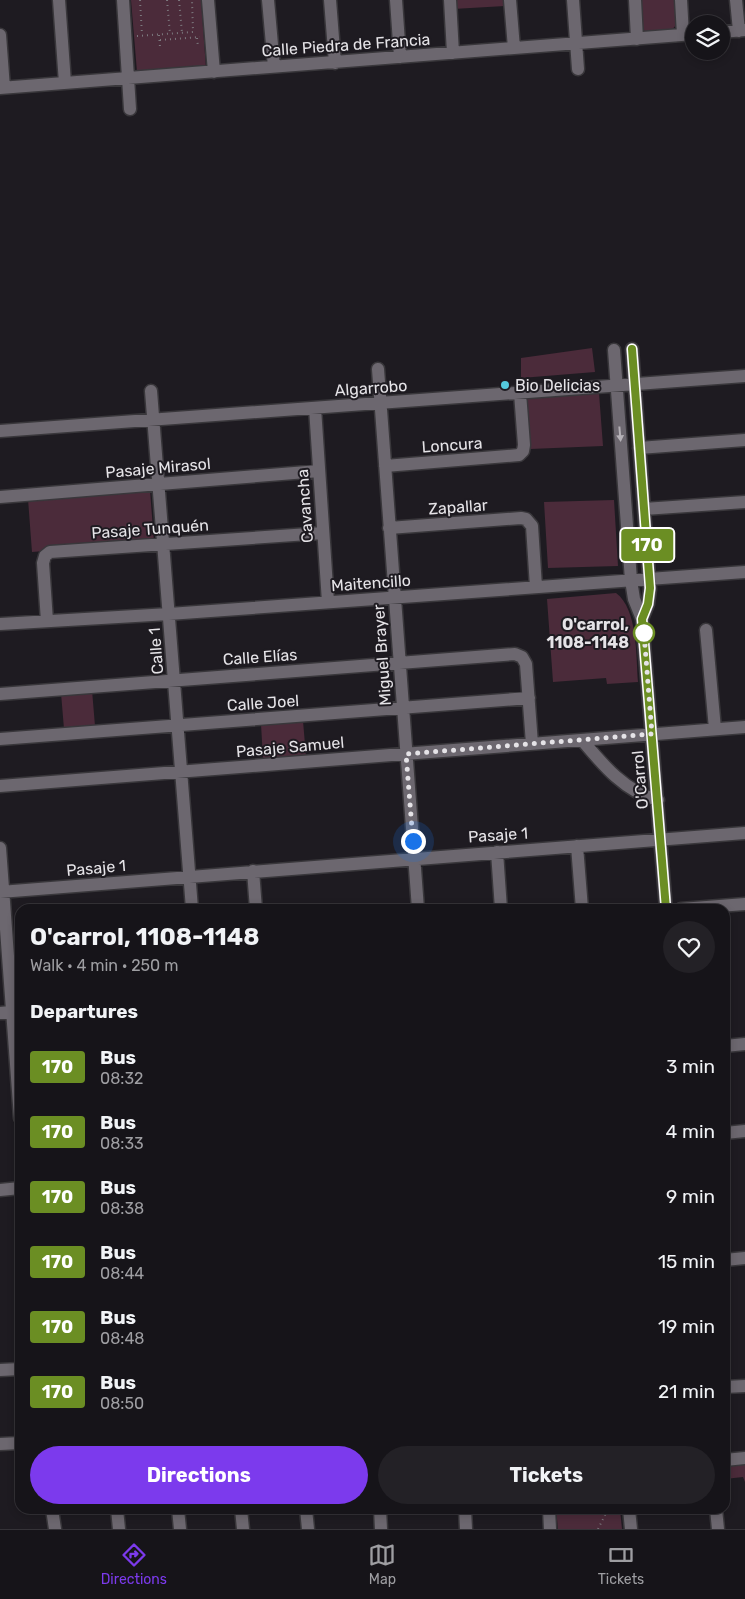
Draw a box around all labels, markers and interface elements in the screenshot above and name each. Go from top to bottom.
map controls [685,15,730,60]
button: layers [685,15,730,60]
street label: Calle Piedra de Francia [261,30,431,60]
street label: Algarrobo [334,376,408,400]
place label: Bio Delicias [515,376,600,395]
marker: Bio Delicias [499,379,511,391]
one-way arrow [616,427,624,443]
street label: Loncura [421,433,483,457]
street label: Pasaje Mirasol [105,454,211,482]
street label: Cavancha [293,469,317,543]
street label: Zapallar [428,495,488,519]
street label: Pasaje Tunquén [91,515,209,543]
line badge: 170 [618,529,676,561]
text: 170 [631,534,663,556]
street label: Maitencillo [330,571,412,595]
street label: Miguel Brayer [369,604,395,706]
place label: O'carrol, 1108-1148 [547,615,629,652]
marker: O'carrol, 1108-1148 [633,622,655,644]
street label: Calle 1 [145,627,167,675]
street label: Calle Elías [222,645,298,669]
street label: Calle Joel [226,691,300,715]
street label: Pasaje Samuel [235,733,345,761]
street label: O'Carrol [628,750,652,810]
street label: Pasaje 1 [467,823,529,847]
your location [401,829,426,854]
street label: Pasaje 1 [65,856,127,880]
button: heart [663,921,715,973]
text: O'carrol, 1108-1148 [30,923,259,951]
text: Walk · 4 min · 250 m [30,956,178,975]
text: Departures [30,1000,138,1023]
text: Bus [100,1046,136,1069]
text: 3 min [666,1055,715,1078]
text: 170 [42,1056,73,1078]
text: 08:32 [100,1069,143,1088]
text: Bus [100,1111,136,1134]
text: 4 min [666,1120,715,1143]
text: 170 [42,1121,73,1143]
text: 08:33 [100,1134,144,1153]
text: Bus [100,1176,136,1199]
text: 9 min [666,1185,715,1208]
text: 170 [42,1186,73,1208]
text: 08:38 [100,1199,144,1218]
text: Bus [100,1241,136,1264]
text: 15 min [658,1250,715,1273]
text: 170 [42,1251,73,1273]
text: 08:44 [100,1264,144,1283]
text: Bus [100,1306,136,1329]
text: 19 min [658,1315,715,1338]
text: 170 [42,1316,73,1338]
text: 08:48 [100,1329,145,1348]
text: Bus [100,1371,136,1394]
text: 21 min [658,1380,715,1403]
text: 170 [42,1381,73,1403]
text: 08:50 [100,1394,144,1413]
button: Directions [30,1446,368,1504]
button: Tickets [378,1446,715,1504]
tab: Directions [101,1541,167,1588]
tab: Map [368,1541,396,1588]
tab: Tickets [598,1541,644,1588]

